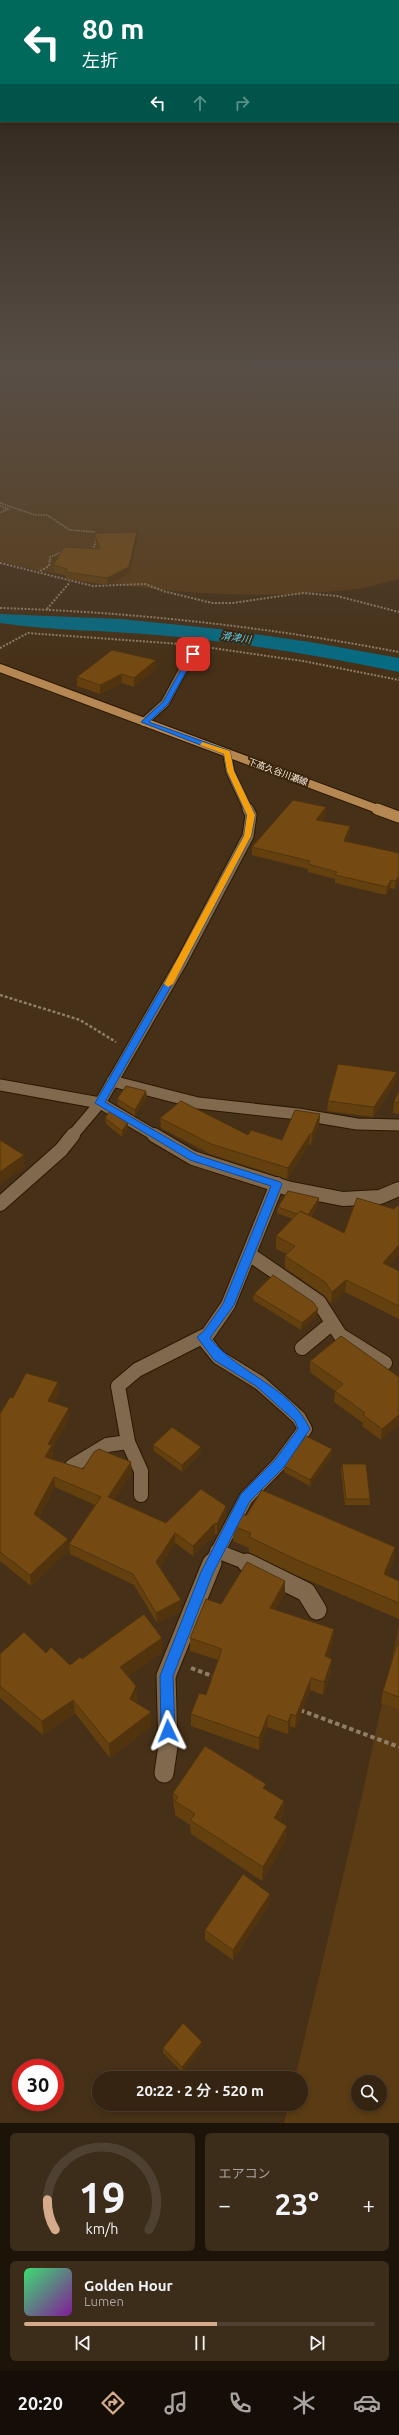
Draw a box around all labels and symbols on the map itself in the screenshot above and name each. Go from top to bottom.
water label: 滑津川 [220,630,253,645]
pin [176,637,210,671]
street label: 下高久谷川瀬線 [247,757,310,788]
position arrow [147,1710,189,1752]
speed limit sign: 30 [12,2059,64,2111]

